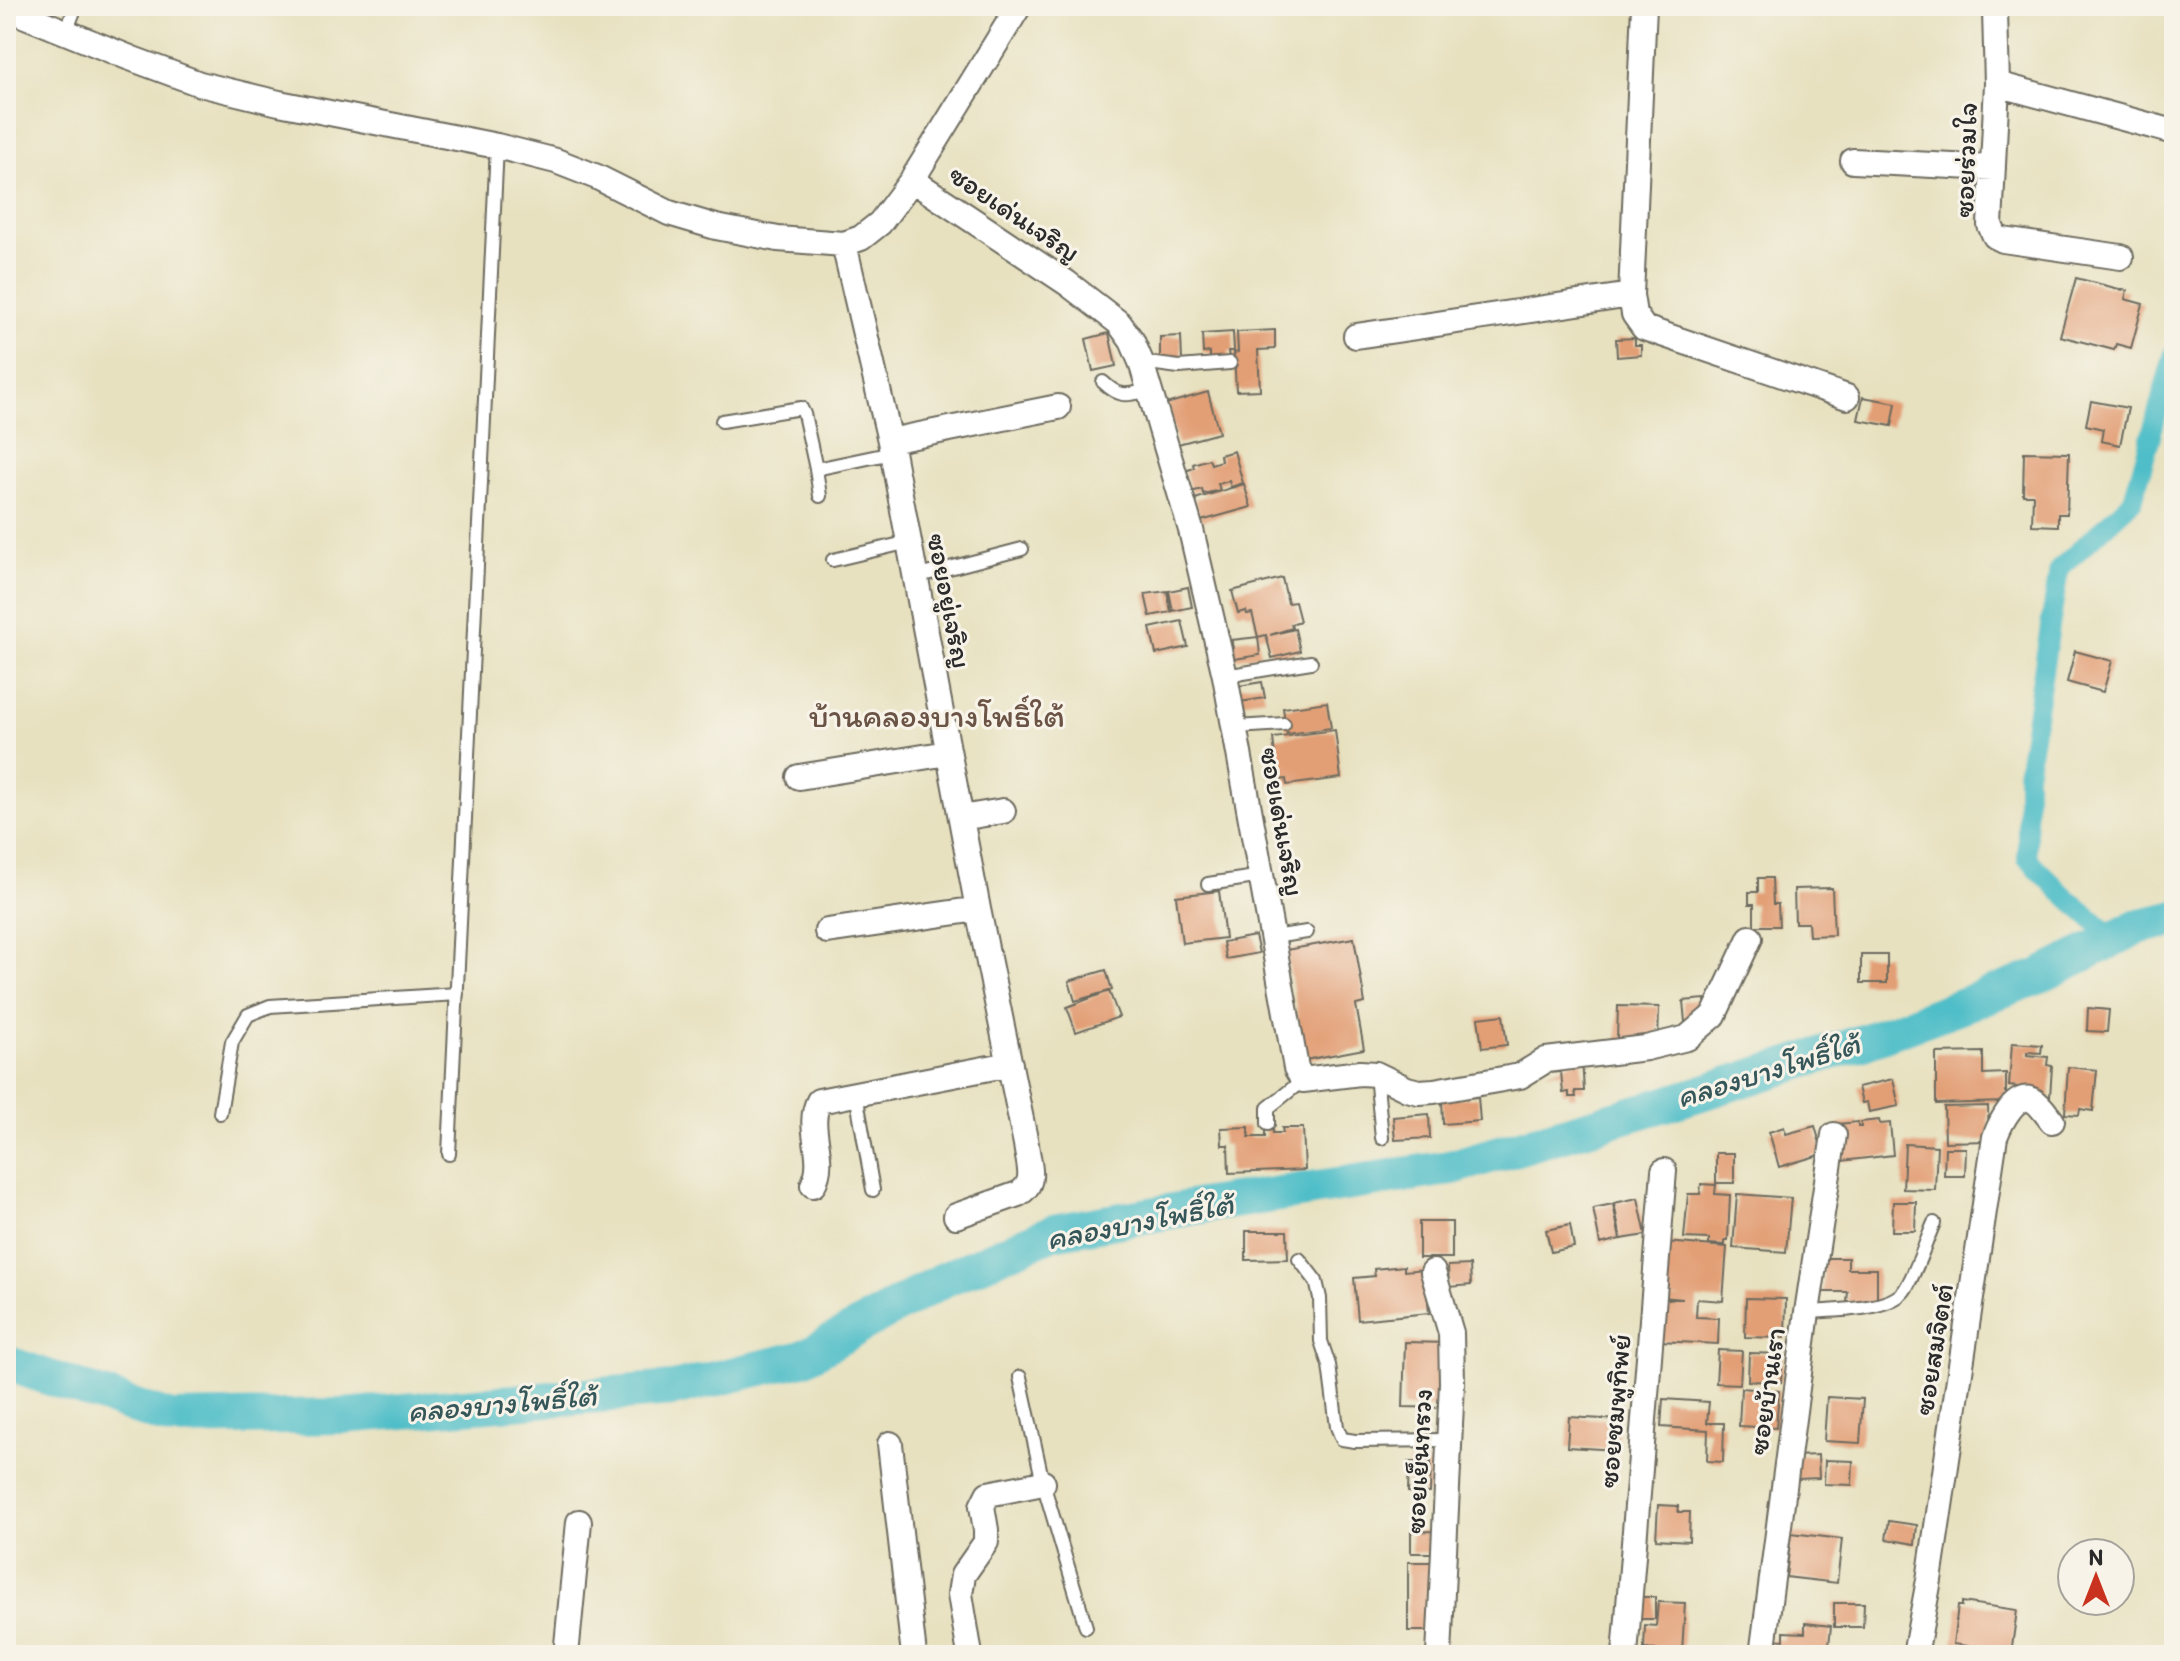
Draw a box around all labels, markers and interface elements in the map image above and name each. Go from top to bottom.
street label: ซอยร่วมใจ [1946,102,1984,218]
street label: ซอยเด่นเจริญ [943,157,1087,269]
street label: ซอยอยู่เจริญ [918,531,980,672]
district label: บ้านคลองบางโพธิ์ใต้ [809,695,1065,735]
street label: ซอยเด่นเจริญ [1253,745,1313,899]
water label: คลองบางโพธิ์ใต้ [1672,1023,1867,1115]
water label: คลองบางโพธิ์ใต้ [1043,1184,1240,1257]
street label: ซอยสมจิตต์ [1906,1281,1960,1417]
street label: ซอยบ้านเรา [1740,1325,1792,1457]
street label: ซอยชมพูทิพย์ [1590,1333,1640,1489]
water label: คลองบางโพธิ์ใต้ [406,1375,601,1430]
street label: ซอยเย็นทรวง [1397,1388,1439,1534]
north arrow [2056,1537,2136,1617]
text: N [2089,1544,2103,1571]

